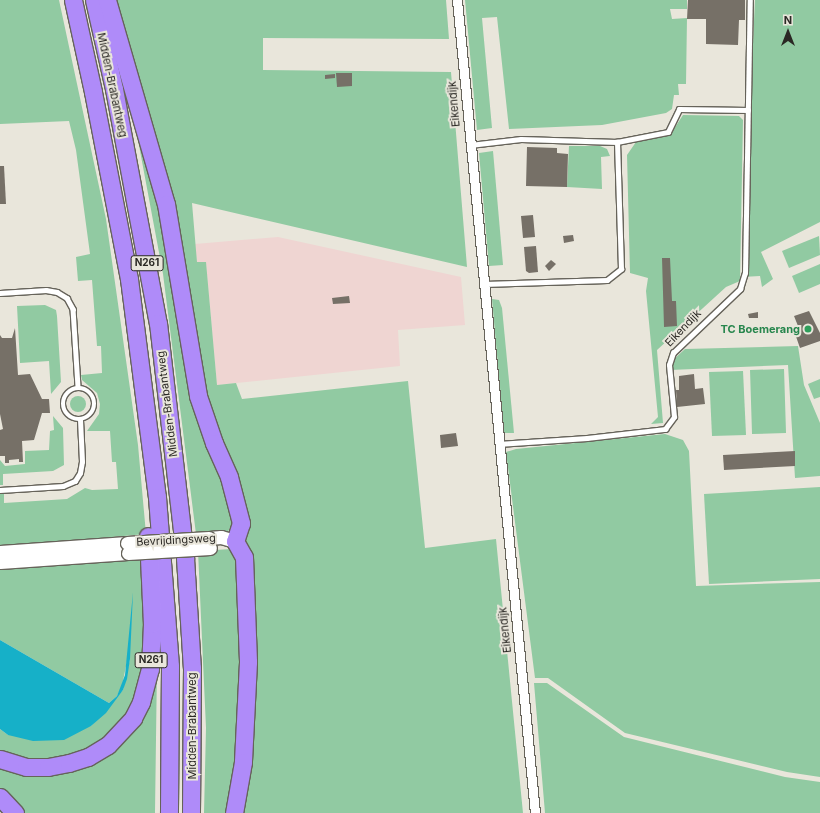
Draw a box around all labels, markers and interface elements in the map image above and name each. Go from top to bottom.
north arrow [768,12,808,52]
text: N [784,13,792,27]
street label: Midden-Brabantweg [94,31,130,139]
street label: Eikendijk [445,80,463,128]
road number: N261 [130,255,164,271]
street label: Eikendijk [662,307,704,349]
place label: TC Boemerang [721,322,800,336]
marker: TC Boemerang [803,324,813,334]
street label: Midden-Brabantweg [154,350,180,458]
street label: Bevrijdingsweg [136,531,216,549]
street label: Eikendijk [496,606,514,654]
road number: N261 [134,652,168,668]
street label: Midden-Brabantweg [185,673,199,779]

